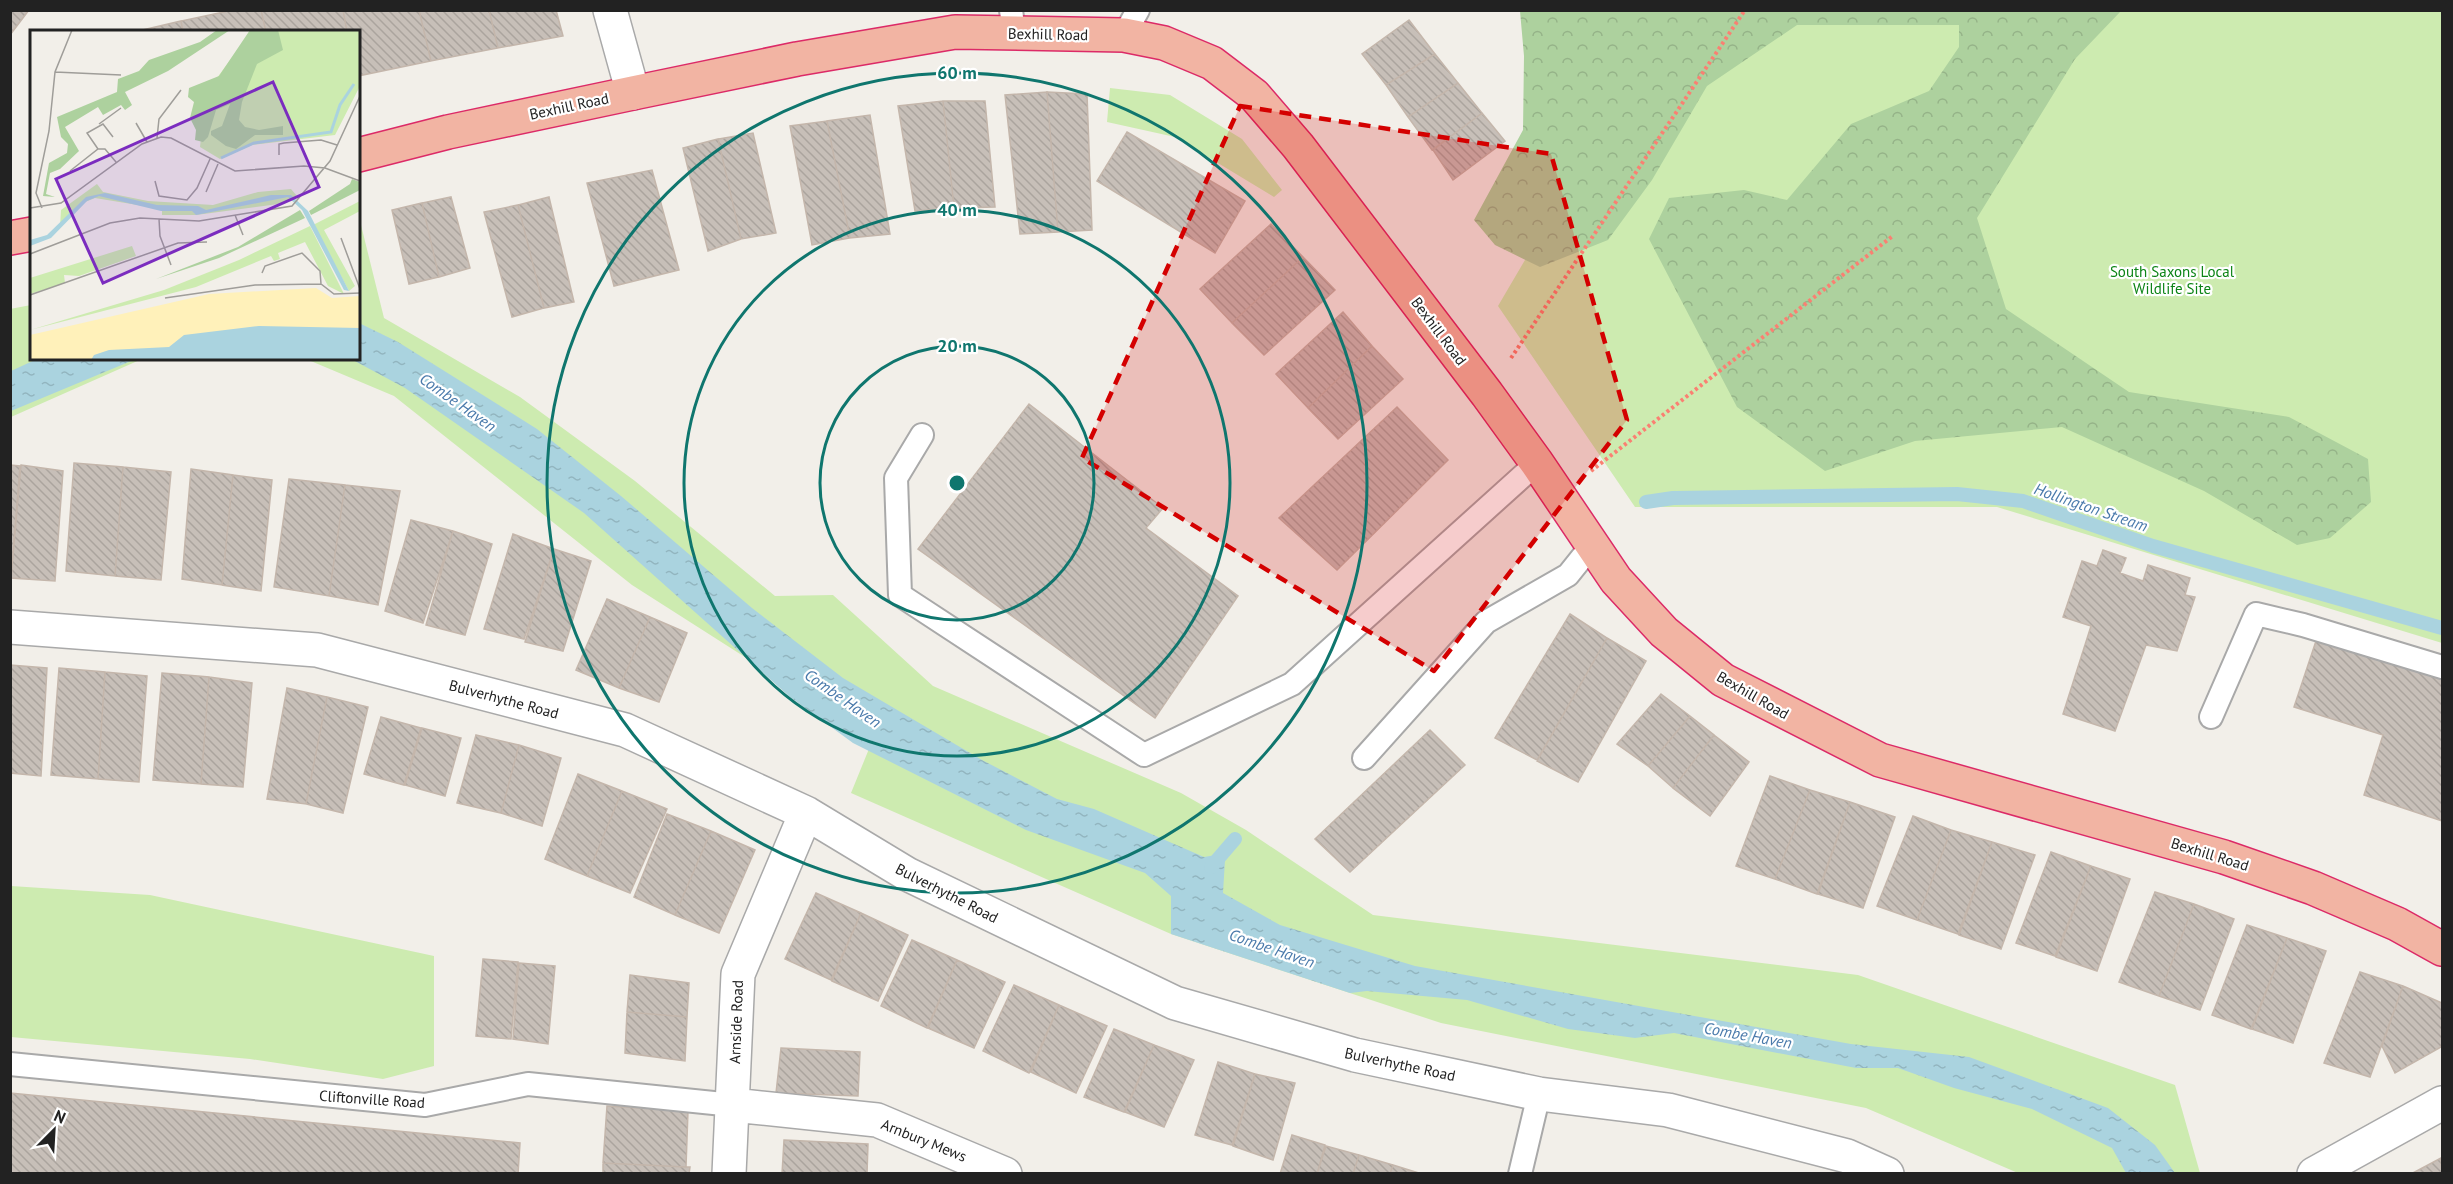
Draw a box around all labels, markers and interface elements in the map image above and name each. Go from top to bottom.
street label: Bexhill Road [1008,24,1088,44]
inset map [30,30,360,360]
text: 60 m [937,61,977,84]
street label: Bexhill Road [528,88,610,124]
text: 40 m [937,198,977,221]
park label: South Saxons Local Wildlife Site [2110,262,2235,298]
street label: Bexhill Road [1407,293,1471,369]
text: 20 m [937,334,977,357]
water label: Combe Haven [416,368,500,436]
centre of rings [947,473,967,493]
water label: Hollington Stream [2032,478,2150,536]
water label: Combe Haven [801,664,885,732]
street label: Bexhill Road [1713,667,1793,723]
street label: Bulverhythe Road [447,675,561,723]
street label: Bexhill Road [2169,833,2251,875]
street label: Bulverhythe Road [892,859,1002,927]
water label: Combe Haven [1227,924,1317,972]
street label: Arnside Road [725,980,747,1064]
water label: Combe Haven [1702,1017,1794,1053]
street label: Bulverhythe Road [1343,1043,1457,1085]
street label: Cliftonville Road [318,1086,426,1112]
north arrow [24,1100,84,1160]
text: N [51,1105,69,1128]
street label: Arnbury Mews [878,1114,970,1166]

